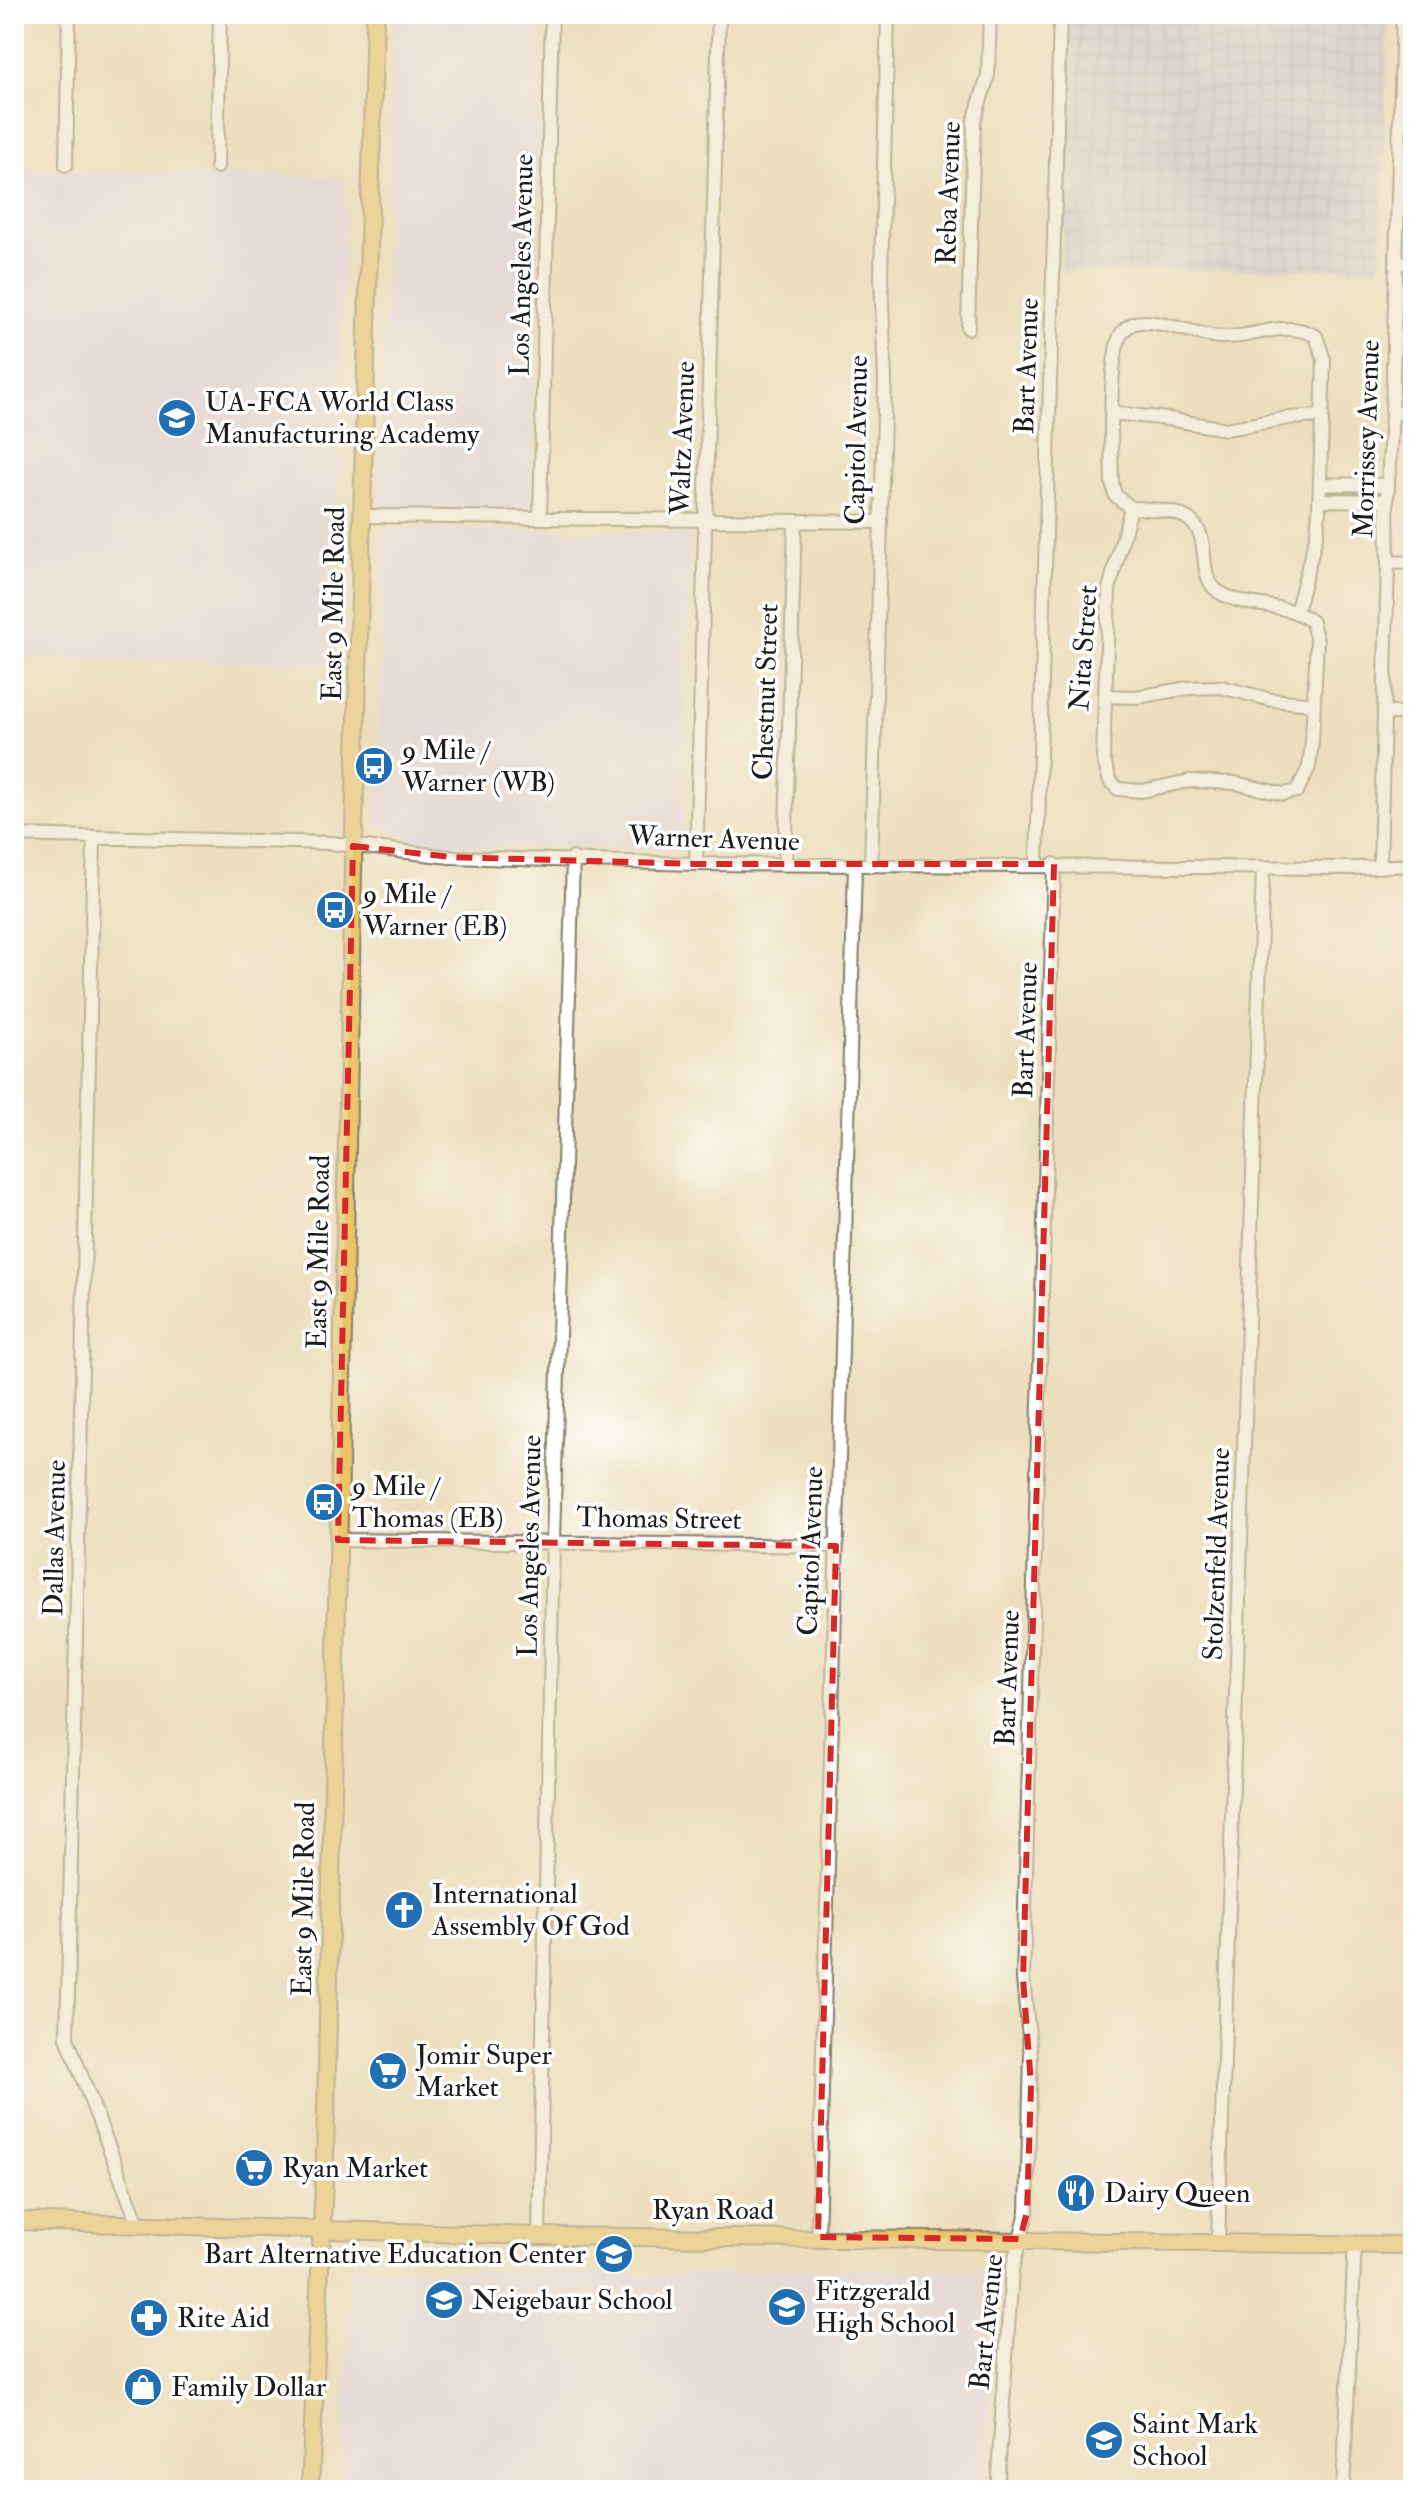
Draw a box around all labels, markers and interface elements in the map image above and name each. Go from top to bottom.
street label: Reba Avenue [929,120,969,265]
street label: Los Angeles Avenue [503,153,541,376]
street label: Bart Avenue [1007,297,1047,435]
street label: Morrissey Avenue [1346,339,1388,539]
street label: Capitol Avenue [838,355,876,525]
street label: Waltz Avenue [663,360,703,517]
place label: UA-FCA World Class Manufacturing Academy [205,385,480,452]
school or university icon: UA-FCA World Class Manufacturing Academy [156,397,198,439]
street label: East 9 Mile Road [315,506,353,701]
street label: Nita Street [1062,584,1106,712]
street label: Chestnut Street [745,603,787,781]
place label: 9 Mile / Warner (WB) [400,733,555,800]
bus stop icon: 9 Mile / Warner (WB) [353,745,395,787]
street label: Warner Avenue [627,818,801,859]
place label: 9 Mile / Warner (EB) [361,877,507,944]
bus stop icon: 9 Mile / Warner (EB) [314,889,356,931]
street label: Bart Avenue [1006,961,1046,1099]
street label: East 9 Mile Road [300,1154,338,1349]
street label: Los Angeles Avenue [511,1434,549,1657]
street label: Stolzenfeld Avenue [1196,1447,1238,1661]
street label: Dallas Avenue [36,1459,74,1617]
street label: Capitol Avenue [791,1465,831,1636]
place label: 9 Mile / Thomas (EB) [350,1469,503,1536]
bus stop icon: 9 Mile / Thomas (EB) [303,1481,345,1523]
street label: Thomas Street [576,1500,742,1538]
street label: Bart Avenue [988,1609,1028,1747]
street label: East 9 Mile Road [285,1801,323,1996]
place label: International Assembly Of God [431,1877,630,1944]
church icon: International Assembly Of God [383,1889,425,1931]
place label: Jomir Super Market [415,2038,553,2105]
supermarket icon: Jomir Super Market [367,2050,409,2092]
supermarket icon: Ryan Market [233,2147,275,2189]
place label: Ryan Market [282,2151,428,2186]
restaurant icon: Dairy Queen [1055,2172,1097,2214]
place label: Dairy Queen [1104,2176,1250,2211]
street label: Ryan Road [652,2193,774,2228]
school or university icon: Bart Alternative Education Center [593,2233,635,2275]
place label: Bart Alternative Education Center [204,2237,587,2272]
street label: Bart Avenue [962,2252,1012,2392]
place label: Fitzgerald High School [815,2274,955,2341]
school or university icon: Neigebaur School [423,2279,465,2321]
place label: Neigebaur School [472,2283,673,2318]
school or university icon: Fitzgerald High School [766,2286,808,2328]
pharmacy icon: Rite Aid [128,2297,170,2339]
place label: Rite Aid [177,2301,270,2336]
shop icon: Family Dollar [122,2366,164,2408]
place label: Family Dollar [171,2370,327,2405]
place label: Saint Mark School [1132,2407,1259,2474]
school or university icon: Saint Mark School [1083,2419,1125,2461]

